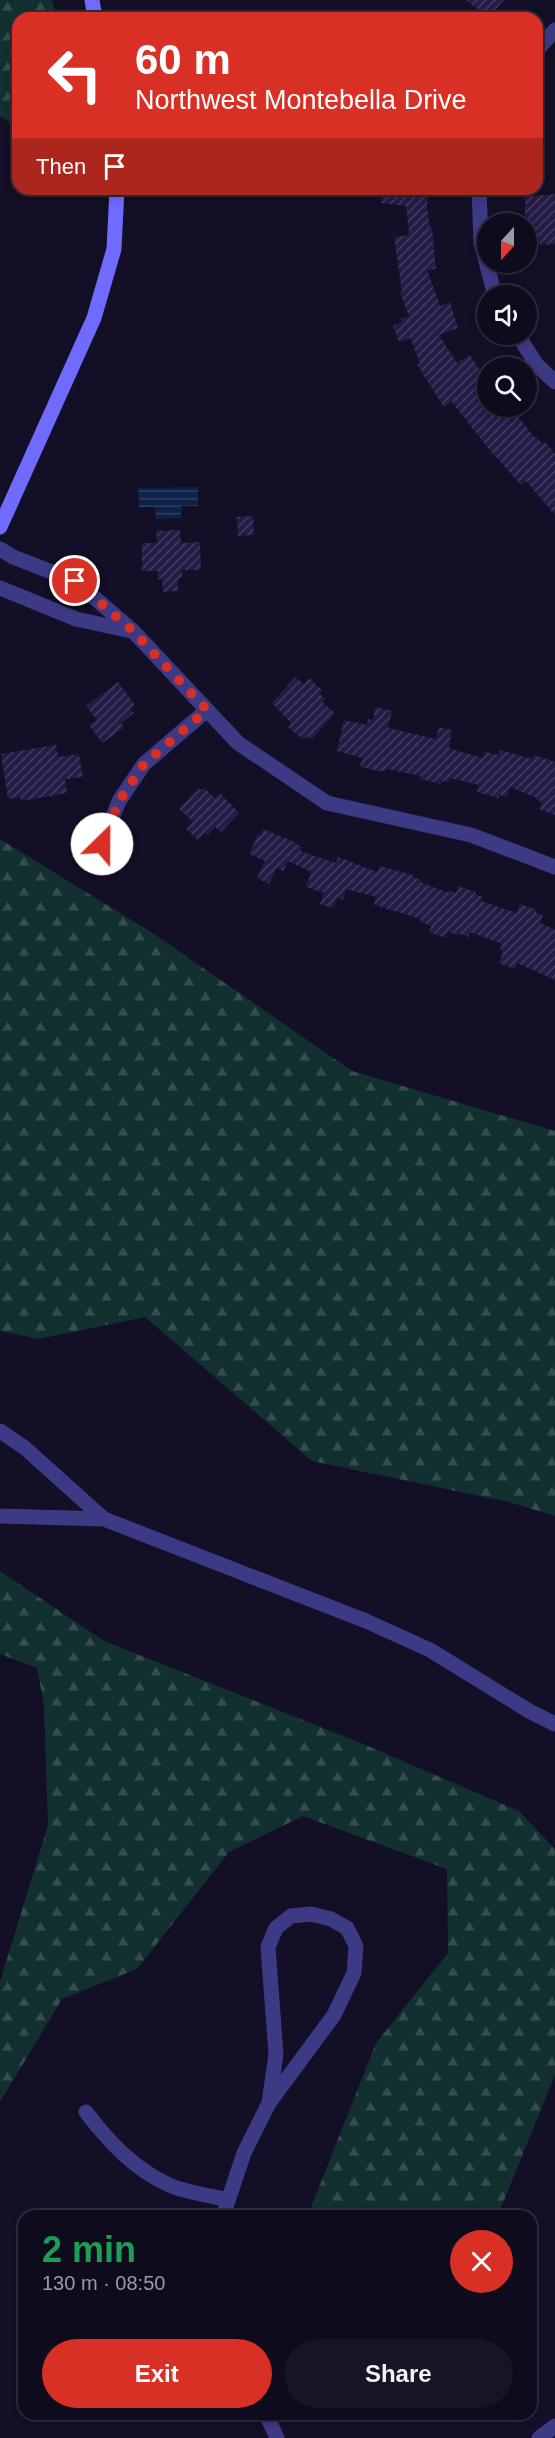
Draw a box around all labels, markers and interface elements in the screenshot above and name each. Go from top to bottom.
icon: left [36,36,114,114]
text: 60 m [135,36,231,83]
text: Northwest Montebella Drive [135,85,467,115]
icon: arrive [98,150,131,183]
text: Then [36,154,86,179]
north arrow [477,213,537,273]
map controls [477,213,537,417]
button: sound [477,285,537,345]
button: search [477,357,537,417]
pin [49,555,100,606]
icon: arrive [58,564,91,597]
position arrow [70,812,134,876]
text: 2 min [42,2229,136,2270]
button: close [450,2230,513,2293]
text: 130 m · 08:50 [42,2272,165,2294]
button: Exit [42,2339,272,2408]
button: Share [284,2339,513,2408]

